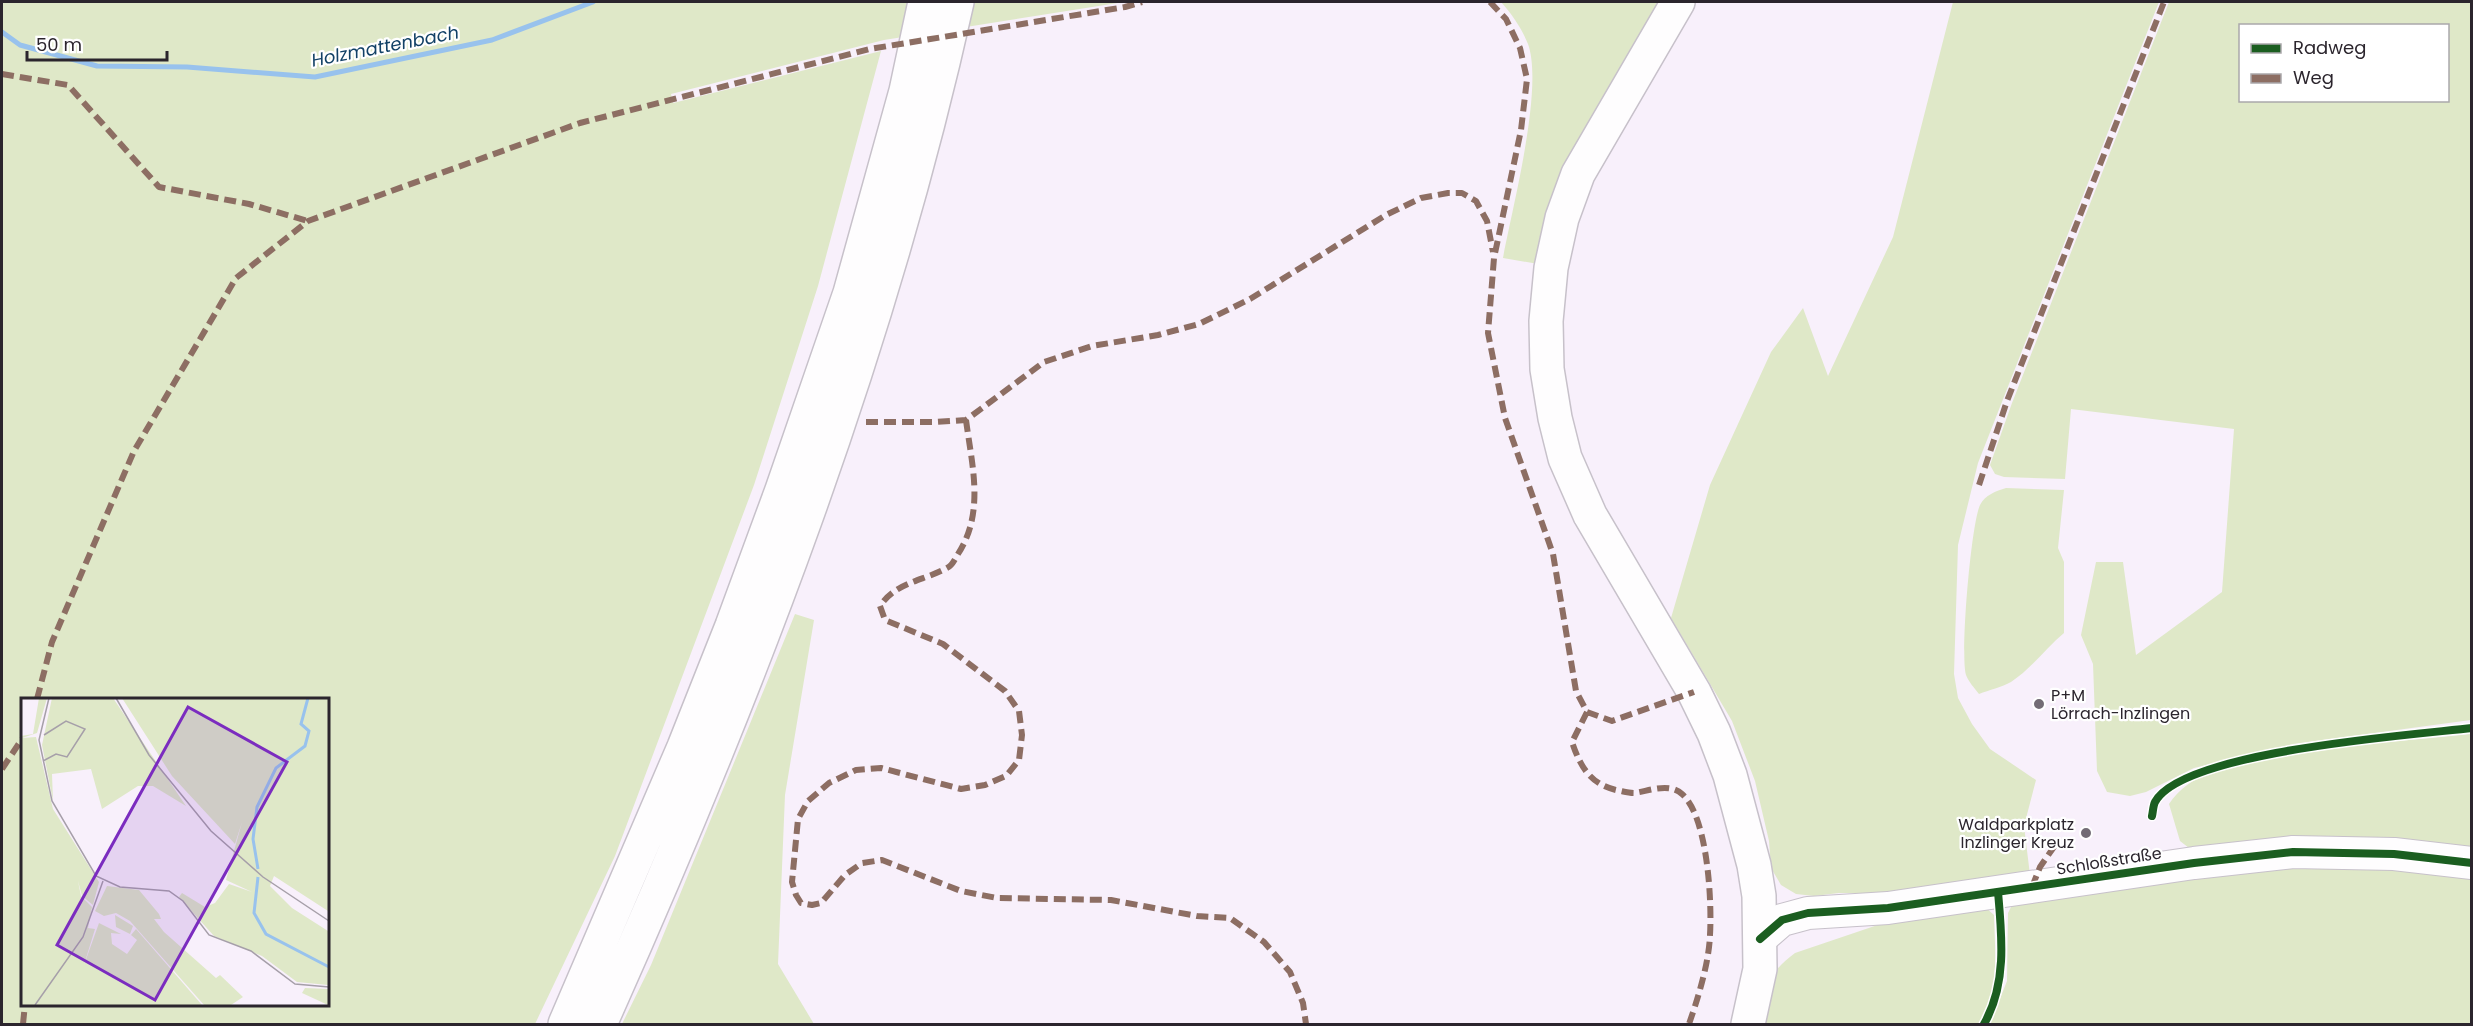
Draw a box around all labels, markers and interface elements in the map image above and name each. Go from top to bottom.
water label: Holzmattenbach [309,19,461,73]
scale bar [27,24,166,62]
legend [2239,24,2449,102]
text: 50 m [36,32,82,57]
text: Radweg [2293,35,2366,60]
text: Weg [2293,65,2334,90]
place label: P+M Lörrach-Inzlingen [2051,684,2190,725]
marker: P+M Lörrach-Inzlingen [2032,697,2046,711]
inset map [21,698,328,1005]
place label: Waldparkplatz Inzlinger Kreuz [1958,813,2074,854]
marker: Waldparkplatz Inzlinger Kreuz [2079,826,2093,840]
street label: Schloßstraße [2055,841,2163,881]

